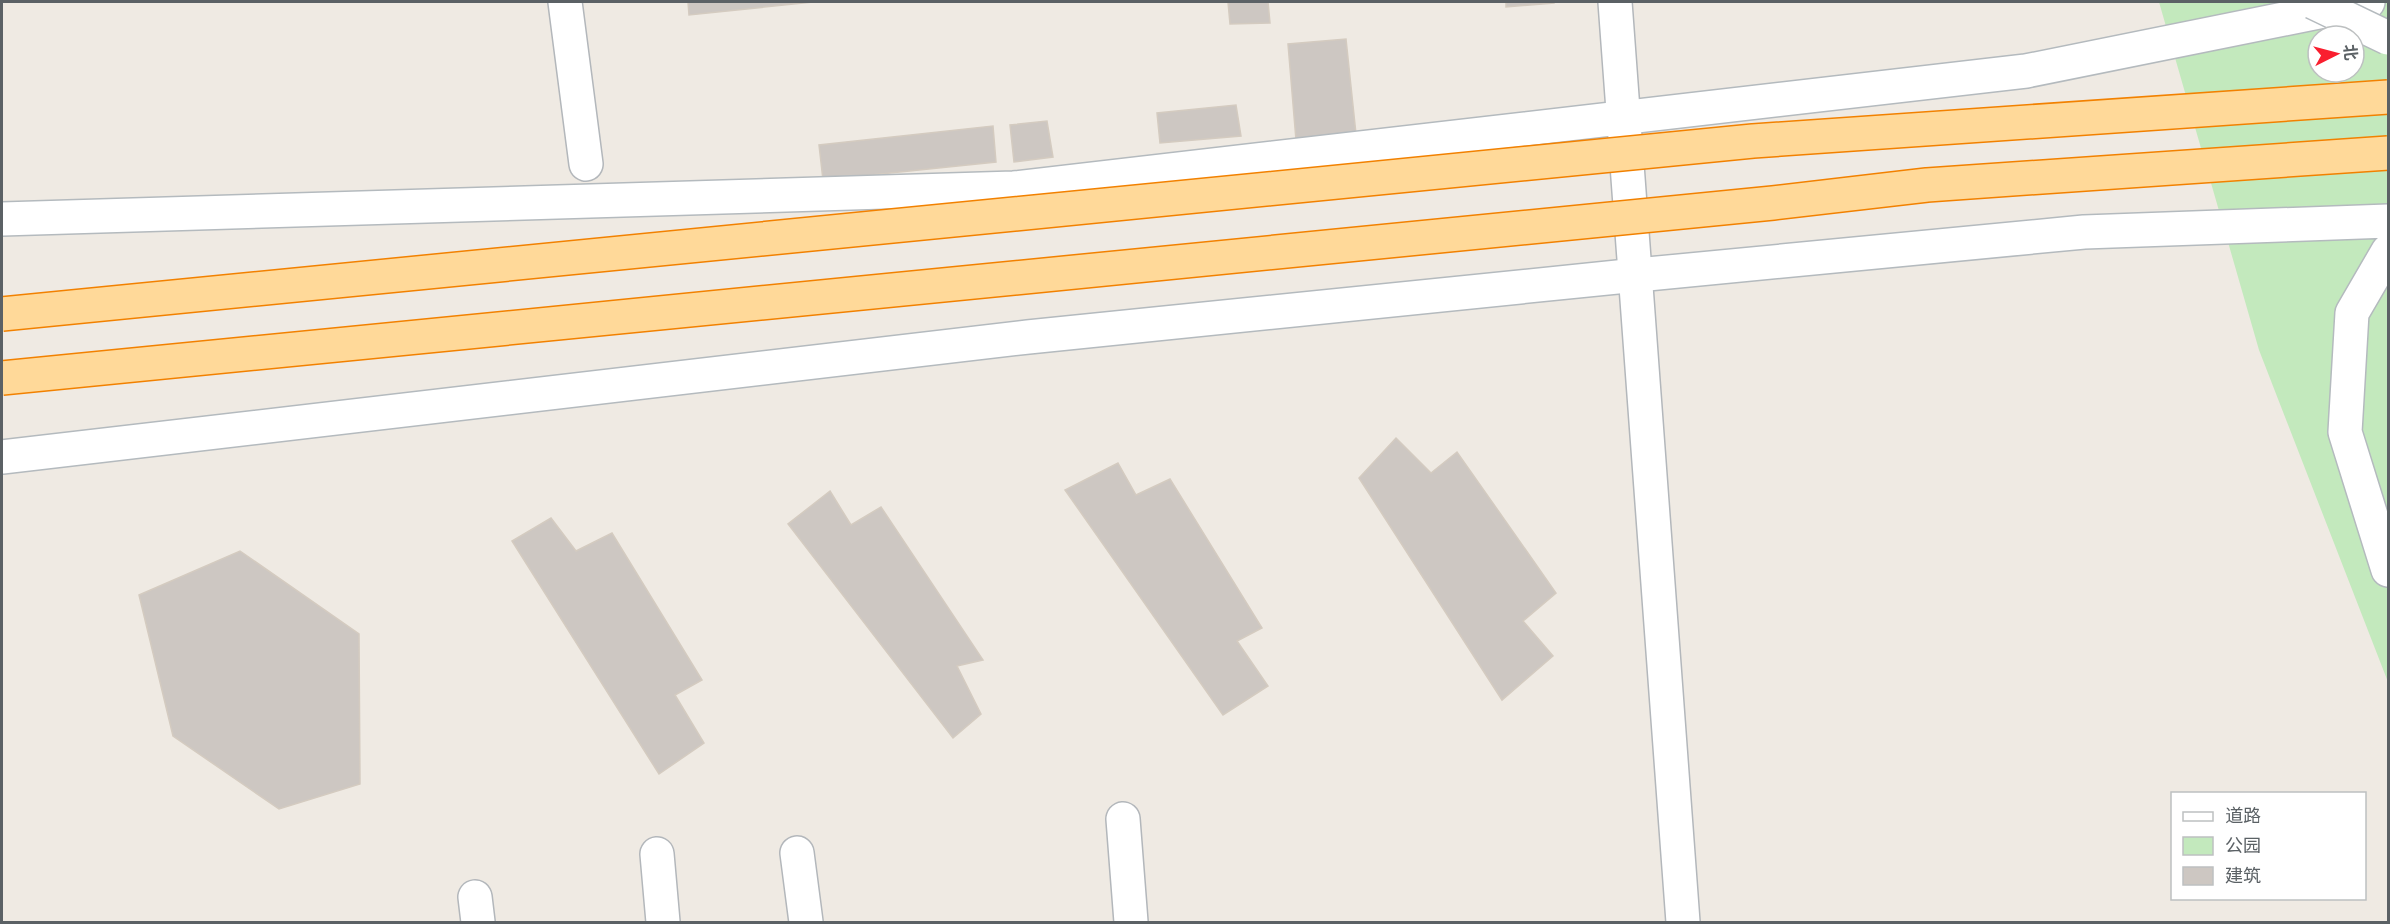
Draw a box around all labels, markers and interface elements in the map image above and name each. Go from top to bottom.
north arrow [2306,24,2366,84]
text: 北 [2340,43,2362,61]
legend [2171,792,2366,900]
text: 道路 [2225,804,2261,827]
text: 公园 [2225,834,2261,857]
text: 建筑 [2225,864,2261,887]

